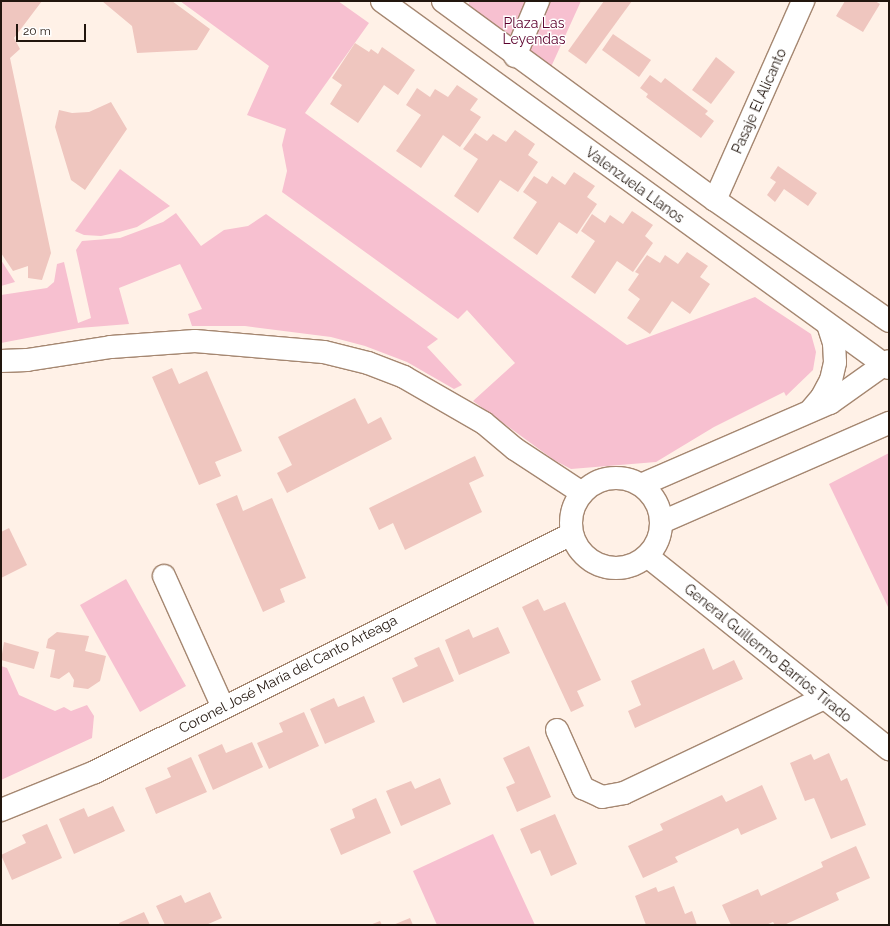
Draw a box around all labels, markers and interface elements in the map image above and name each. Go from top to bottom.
park label: Plaza Las Leyendas [503,15,565,48]
scale bar [18,16,88,42]
text: 20 m [23,24,51,38]
street label: Pasaje El Alicanto [728,45,790,157]
street label: Valenzuela Llanos [582,144,688,226]
street label: General Guillermo Barrios Tirado [681,580,855,726]
street label: Coronel José María del Canto Arteaga [175,611,401,737]

